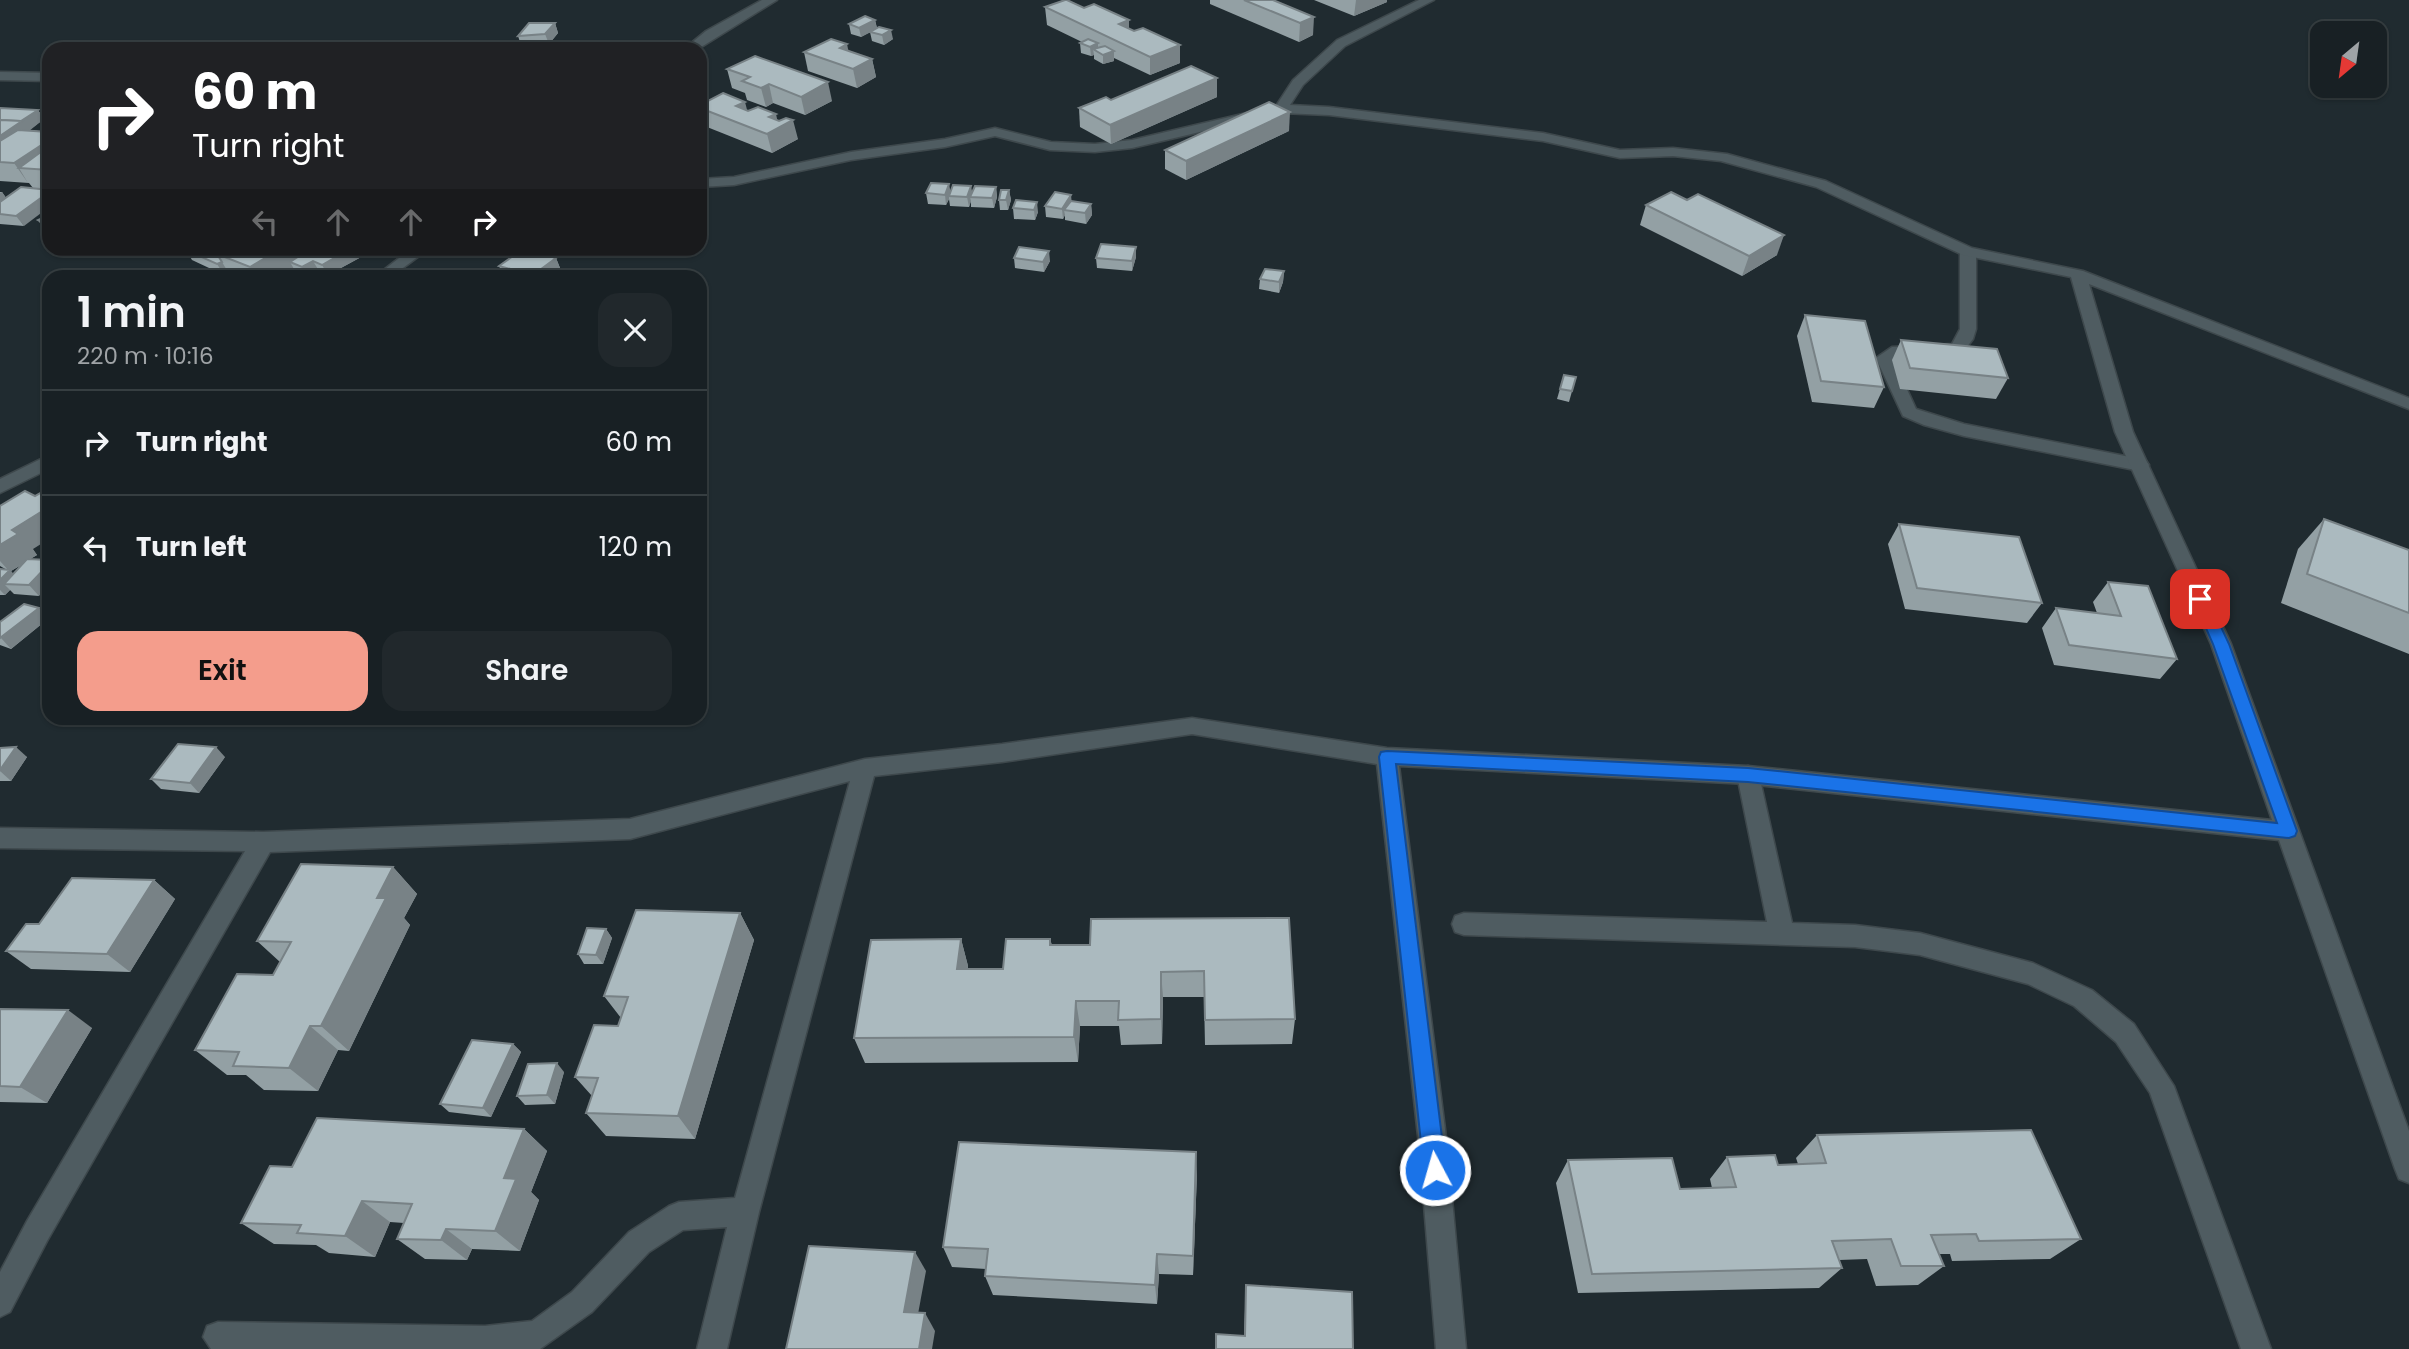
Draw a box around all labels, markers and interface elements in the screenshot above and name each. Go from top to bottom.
north arrow [2310,21,2387,98]
map controls [2310,21,2387,98]
text: 60 m [192,58,317,126]
icon: right [77,70,168,161]
text: Turn right [192,123,344,168]
icon: left [246,203,284,241]
icon: ahead [319,203,357,241]
icon: ahead [392,203,430,241]
icon: right [465,203,503,241]
text: 1 min [77,283,186,342]
button: close [598,293,672,367]
text: 220 m · 10:16 [77,340,214,372]
icon: right [77,424,115,462]
text: Turn right [136,424,268,460]
text: 60 m [605,424,672,460]
icon: left [77,529,115,567]
text: Turn left [136,529,247,565]
text: 120 m [599,529,672,565]
pin [2170,569,2230,629]
icon: arrive [2181,580,2219,618]
button: Exit [77,631,368,711]
button: Share [382,631,672,711]
position arrow [1398,1133,1472,1207]

